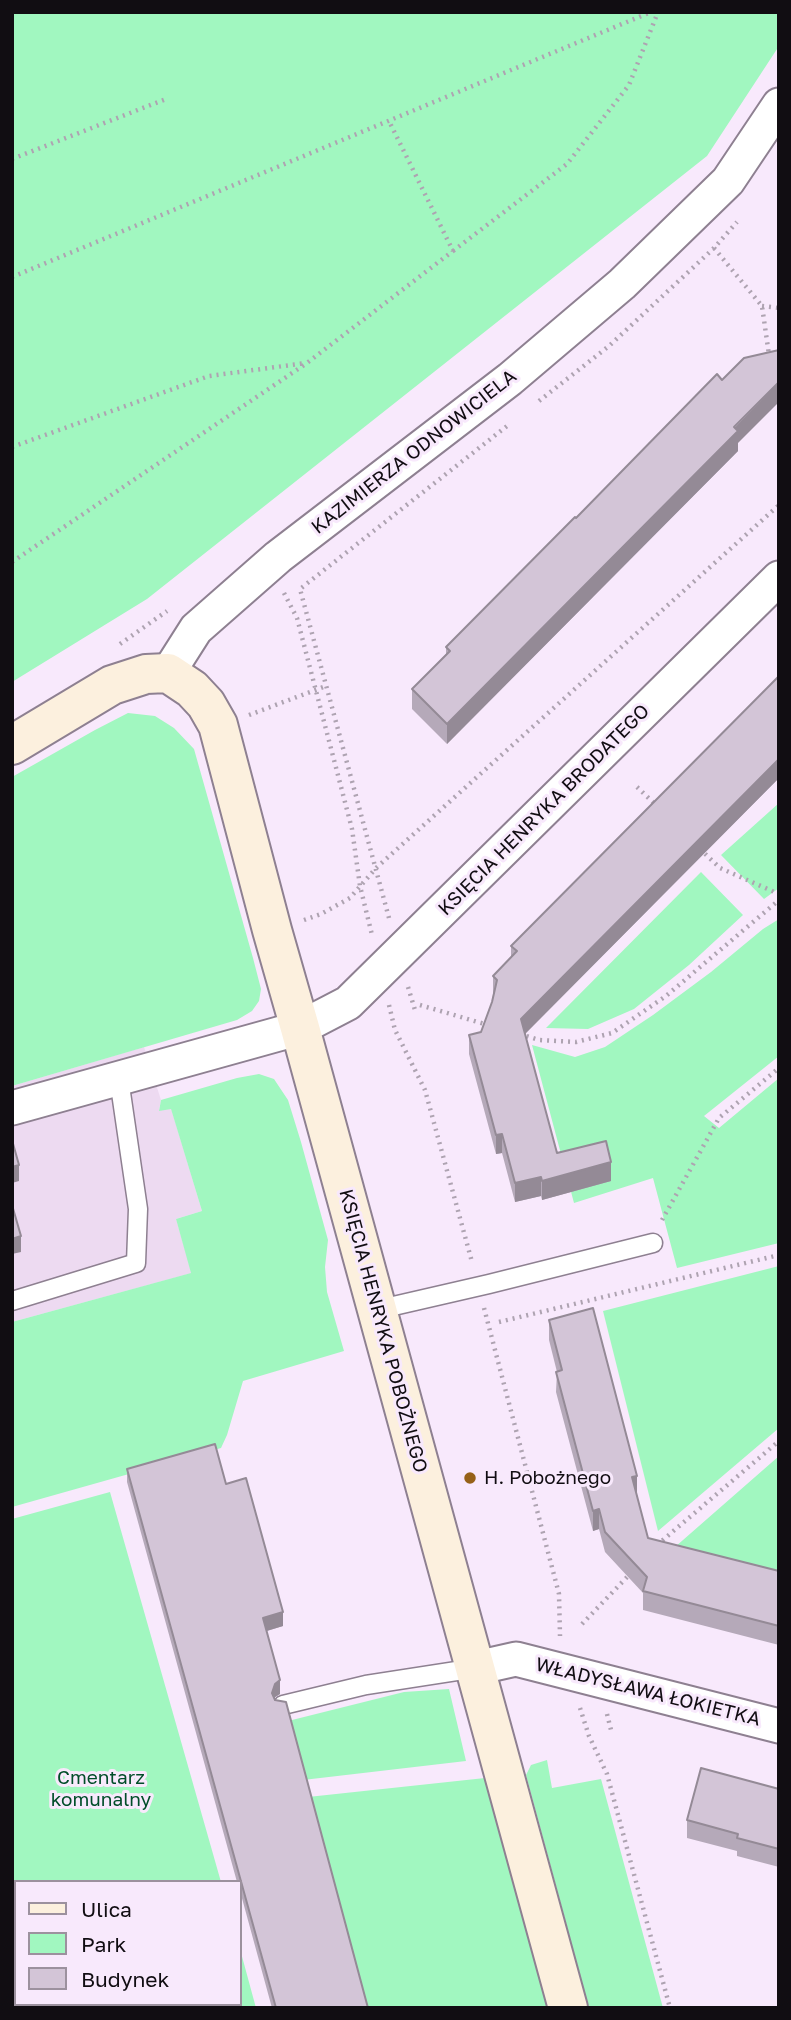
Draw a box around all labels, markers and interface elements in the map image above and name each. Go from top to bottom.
street label: KAZIMIERZA ODNOWICIELA [307,365,521,539]
street label: KSIĘCIA HENRYKA BRODATEGO [434,700,654,920]
street label: KSIĘCIA HENRYKA POBOŻNEGO [334,1187,432,1475]
place label: H. Pobożnego [484,1467,611,1489]
marker: H. Pobożnego [462,1470,478,1486]
street label: WŁADYSŁAWA ŁOKIETKA [533,1653,763,1731]
park label: Cmentarz komunalny [51,1767,151,1811]
legend [14,1880,242,2006]
text: Ulica [81,1896,132,1922]
text: Park [81,1931,126,1957]
text: Budynek [81,1966,169,1992]

